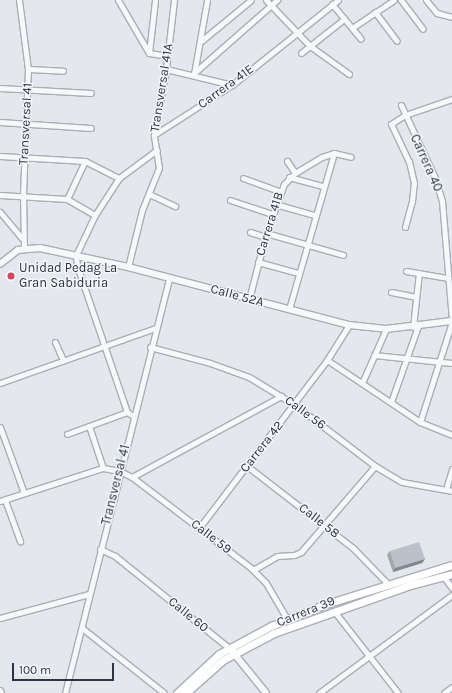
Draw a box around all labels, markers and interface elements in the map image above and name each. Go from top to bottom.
street label: Transversal 41A [147,42,177,134]
street label: Carrera 41E [195,62,257,112]
street label: Transversal 41 [16,83,36,165]
street label: Carrera 40 [406,132,446,194]
street label: Carrera 41B [253,190,287,258]
place label: Unidad Pedag La Gran Sabiduria [19,261,117,292]
marker: Unidad Pedag La Gran Sabiduria [6,271,16,281]
street label: Calle 52A [209,281,265,311]
street label: Calle 56 [281,393,329,433]
street label: Carrera 42 [237,418,287,476]
street label: Transversal 41 [98,443,134,527]
street label: Calle 58 [295,500,343,542]
street label: Calle 59 [188,516,234,558]
street label: Carrera 39 [275,593,337,631]
street label: Calle 60 [165,594,211,636]
scale bar [14,655,116,681]
text: 100 m [19,663,51,677]

